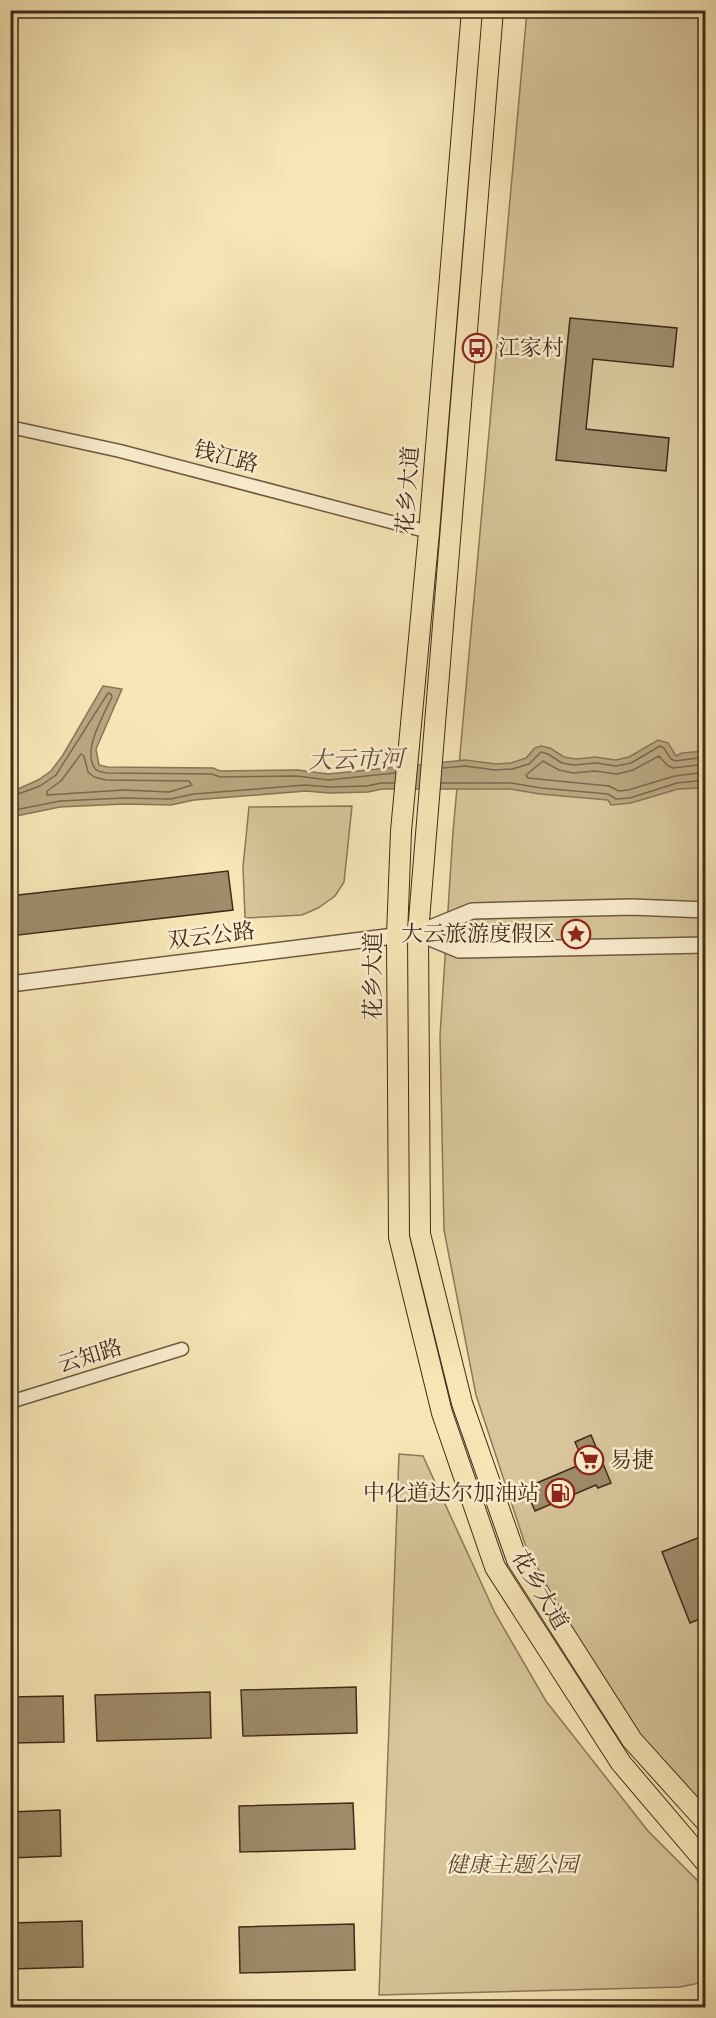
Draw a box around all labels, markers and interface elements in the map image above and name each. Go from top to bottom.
bus stop icon: 江家村 [461,332,493,364]
place label: 江家村 [498,334,564,362]
street label: 钱江路 [190,435,262,479]
street label: 花乡大道 [391,445,425,535]
water label: 大云市河 [308,744,408,776]
street label: 双云公路 [166,917,256,955]
place icon: 大云旅游度假区 [560,918,592,950]
place label: 大云旅游度假区 [401,920,555,948]
street label: 花乡大道 [359,932,387,1020]
street label: 云知路 [54,1333,126,1379]
supermarket icon: 易捷 [573,1444,605,1476]
place label: 易捷 [610,1446,654,1474]
fuel station icon: 中化道达尔加油站 [544,1477,576,1509]
place label: 中化道达尔加油站 [363,1479,539,1507]
street label: 花乡大道 [505,1545,575,1635]
park label: 健康主题公园 [446,1851,581,1879]

